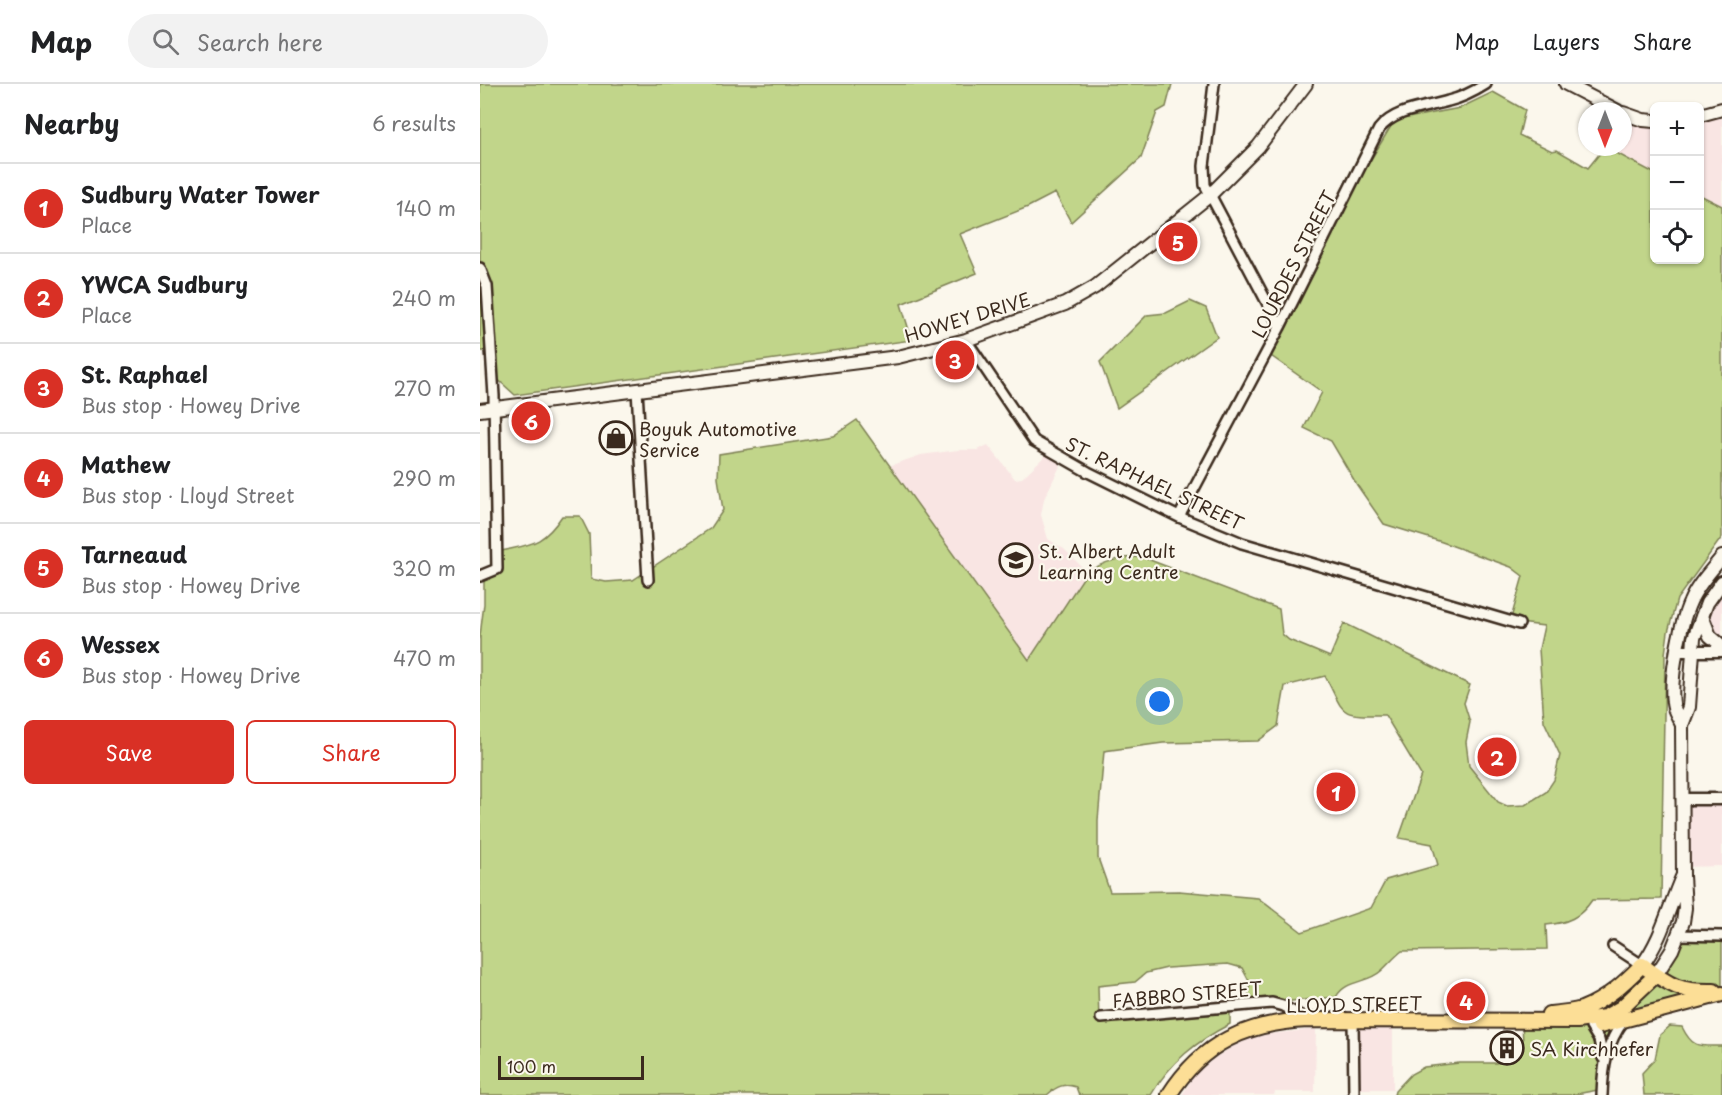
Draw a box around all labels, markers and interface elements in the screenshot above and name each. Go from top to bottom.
search box [128,14,548,68]
text: Map [30,20,92,63]
icon: search [149,25,182,58]
text: Search here [197,25,323,58]
text: Map [1455,25,1499,57]
text: Layers [1532,25,1600,57]
text: Share [1633,25,1692,57]
north arrow [1578,102,1632,156]
map controls [1650,102,1704,264]
button: + [1650,102,1704,156]
text: Nearby [24,104,119,143]
text: 6 results [372,108,456,138]
button: − [1650,156,1704,210]
text: Sudbury Water Tower [81,177,320,210]
street label: LOURDES STREET [1244,185,1342,342]
text: 1 [39,193,48,223]
text: 140 m [396,193,456,223]
text: Place [81,210,132,240]
button: locate [1650,210,1704,264]
pin: 5 [1158,220,1198,264]
text: YWCA Sudbury [81,267,248,300]
text: 2 [36,283,51,313]
text: 240 m [391,283,456,313]
street label: HOWEY DRIVE [901,285,1033,349]
text: Place [81,300,132,330]
pin: 3 [936,338,974,382]
text: St. Raphael [81,357,208,390]
text: 3 [37,373,50,403]
text: 270 m [393,373,456,403]
text: Bus stop · Howey Drive [81,390,301,420]
pin: 6 [512,398,550,444]
place label: Boyuk Automotive Service [639,415,797,463]
shop icon: Boyuk Automotive Service [598,420,634,456]
street label: ST. RAPHAEL STREET [1061,430,1249,536]
text: Mathew [81,447,171,480]
text: 4 [37,463,50,493]
text: 290 m [392,463,456,493]
text: Bus stop · Lloyd Street [81,480,295,510]
text: Tarneaud [81,537,187,570]
place label: St. Albert Adult Learning Centre [1039,537,1179,585]
school or university icon: St. Albert Adult Learning Centre [998,542,1034,578]
text: 5 [37,553,50,583]
text: 320 m [392,553,456,583]
text: Bus stop · Howey Drive [81,570,301,600]
text: Wessex [81,627,160,660]
text: 6 [36,643,51,673]
text: 470 m [393,643,456,673]
text: Bus stop · Howey Drive [81,660,301,690]
your location [1145,687,1174,716]
button: Save [24,720,234,784]
button: Share [246,720,456,784]
pin: 2 [1478,734,1516,780]
pin: 1 [1316,770,1356,814]
street label: FABBRO STREET [1111,974,1264,1014]
pin: 4 [1446,978,1486,1024]
street label: LLOYD STREET [1286,989,1423,1019]
building icon: SA Kirchhefer [1489,1030,1525,1066]
place label: SA Kirchhefer [1530,1035,1654,1062]
scale bar [498,1053,644,1080]
text: 100 m [507,1054,556,1078]

